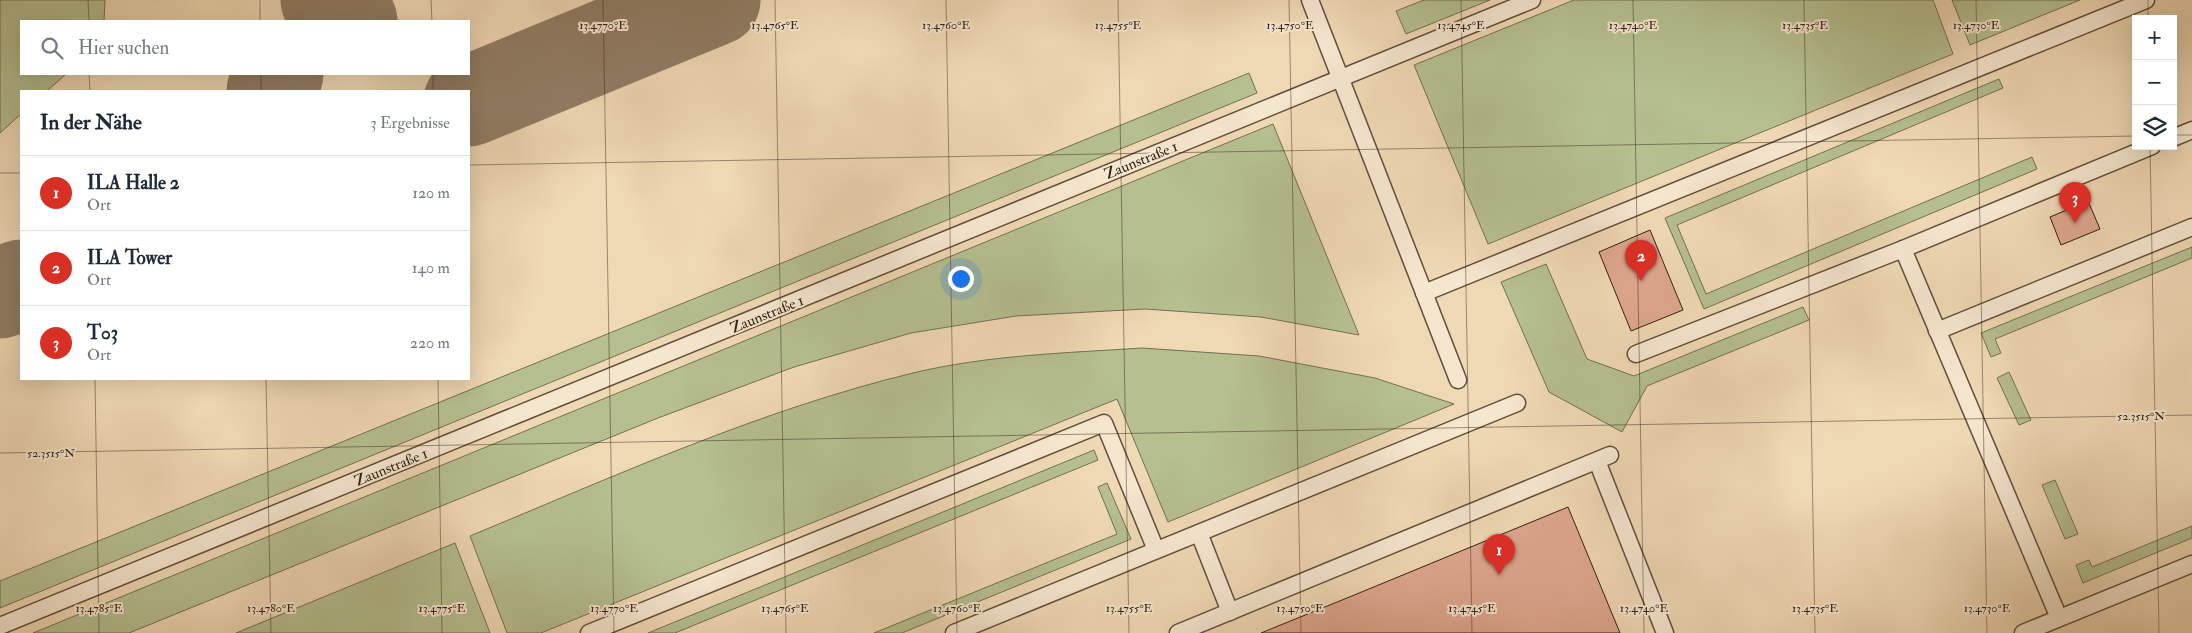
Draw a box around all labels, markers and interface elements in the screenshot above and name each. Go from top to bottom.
map controls [2132,15,2177,150]
button: + [2132,15,2177,60]
text: 13.4770°E [579,18,627,33]
text: 13.4765°E [751,18,799,33]
text: 13.4760°E [922,18,970,33]
text: 13.4755°E [1095,18,1142,33]
text: 13.4750°E [1266,18,1314,33]
text: 13.4745°E [1437,18,1485,33]
text: 13.4740°E [1609,18,1657,33]
text: 13.4735°E [1782,18,1828,33]
text: 13.4730°E [1953,18,2000,33]
search box [20,20,470,75]
icon: search [38,34,66,62]
text: Hier suchen [78,36,169,60]
button: − [2132,60,2177,105]
button: layers [2132,105,2177,150]
text: In der Nähe [40,109,142,136]
text: 3 Ergebnisse [370,113,450,133]
street label: Zaunstraße 1 [1102,137,1181,184]
text: ILA Halle 2 [87,171,180,195]
pin: 3 [2059,182,2091,223]
text: 1 [53,183,59,203]
text: 120 m [412,183,450,203]
text: Ort [87,195,111,215]
pin: 2 [1625,240,1657,281]
text: ILA Tower [87,246,172,270]
text: 2 [52,258,60,278]
text: 140 m [412,258,450,278]
your location [948,266,974,292]
text: Ort [87,270,111,290]
street label: Zaunstraße 1 [728,291,807,338]
text: T03 [87,321,118,345]
text: 3 [53,333,59,353]
text: 220 m [410,333,450,353]
text: Ort [87,345,111,365]
text: 52.3515°N [2117,409,2165,424]
street label: Zaunstraße 1 [352,444,431,491]
text: 52.3515°N [27,446,75,461]
pin: 1 [1483,534,1515,575]
text: 13.4785°E [76,601,123,616]
text: 13.4780°E [247,601,295,616]
text: 13.4775°E [419,601,466,616]
text: 13.4770°E [590,601,638,616]
text: 13.4765°E [761,601,809,616]
text: 13.4760°E [933,601,981,616]
text: 13.4755°E [1106,601,1153,616]
text: 13.4750°E [1276,601,1324,616]
text: 13.4745°E [1448,601,1496,616]
text: 13.4740°E [1620,601,1668,616]
text: 13.4735°E [1792,601,1838,616]
text: 13.4730°E [1964,601,2011,616]

